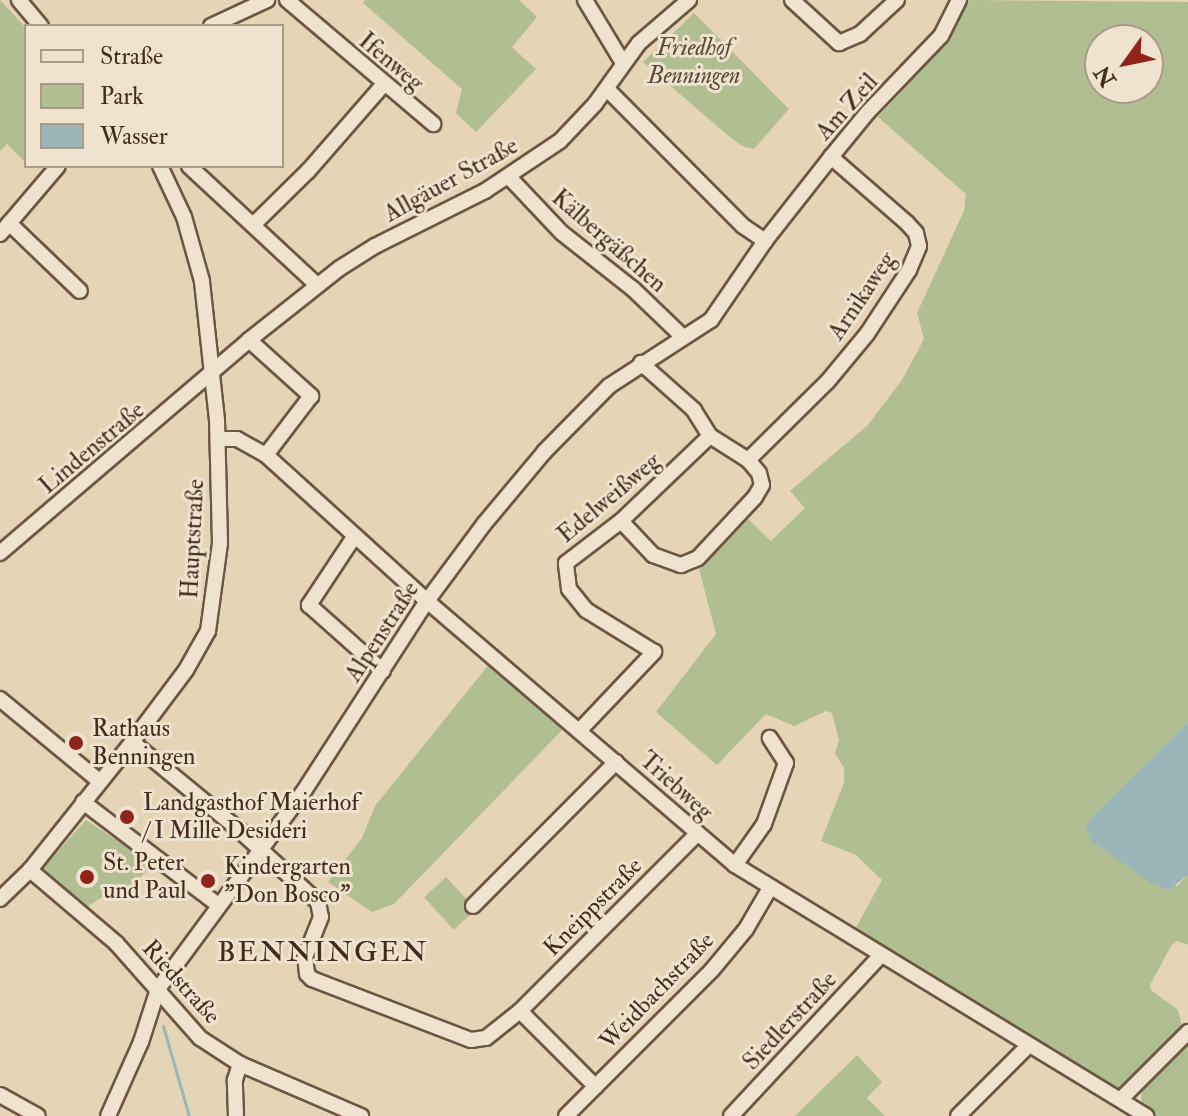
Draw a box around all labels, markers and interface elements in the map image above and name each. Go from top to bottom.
legend [24,24,284,168]
north arrow [1084,24,1164,104]
street label: Ifenweg [353,27,429,97]
park label: Friedhof Benningen [648,34,740,90]
text: Straße [100,41,163,72]
text: N [1088,60,1123,92]
street label: Am Zeil [810,68,884,146]
text: Park [100,81,144,112]
text: Wasser [100,121,168,152]
street label: Allgäuer Straße [379,131,523,229]
street label: Kälbergäßchen [546,183,672,299]
street label: Arnikaweg [822,246,902,346]
street label: Lindenstraße [34,396,150,500]
street label: Edelweißweg [552,447,666,549]
street label: Hauptstraße [175,478,211,600]
street label: Alpenstraße [339,576,425,688]
place label: Rathaus Benningen [92,715,195,771]
marker: Rathaus Benningen [67,734,85,752]
street label: Triebweg [633,746,719,826]
place label: Landgasthof Maierhof / I Mille Desideri [143,789,359,845]
marker: Landgasthof Maierhof / I Mille Desideri [118,808,136,826]
place label: St. Peter und Paul [103,849,186,905]
street label: Kneippstraße [538,852,648,962]
place label: Kindergarten "Don Bosco" [224,853,351,909]
marker: St. Peter und Paul [78,868,96,886]
marker: Kindergarten "Don Bosco" [199,872,217,890]
street label: Weidbachstraße [594,926,720,1056]
street label: Riedstraße [136,934,226,1030]
district label: BENNINGEN [217,936,429,970]
street label: Siedlerstraße [737,966,843,1076]

